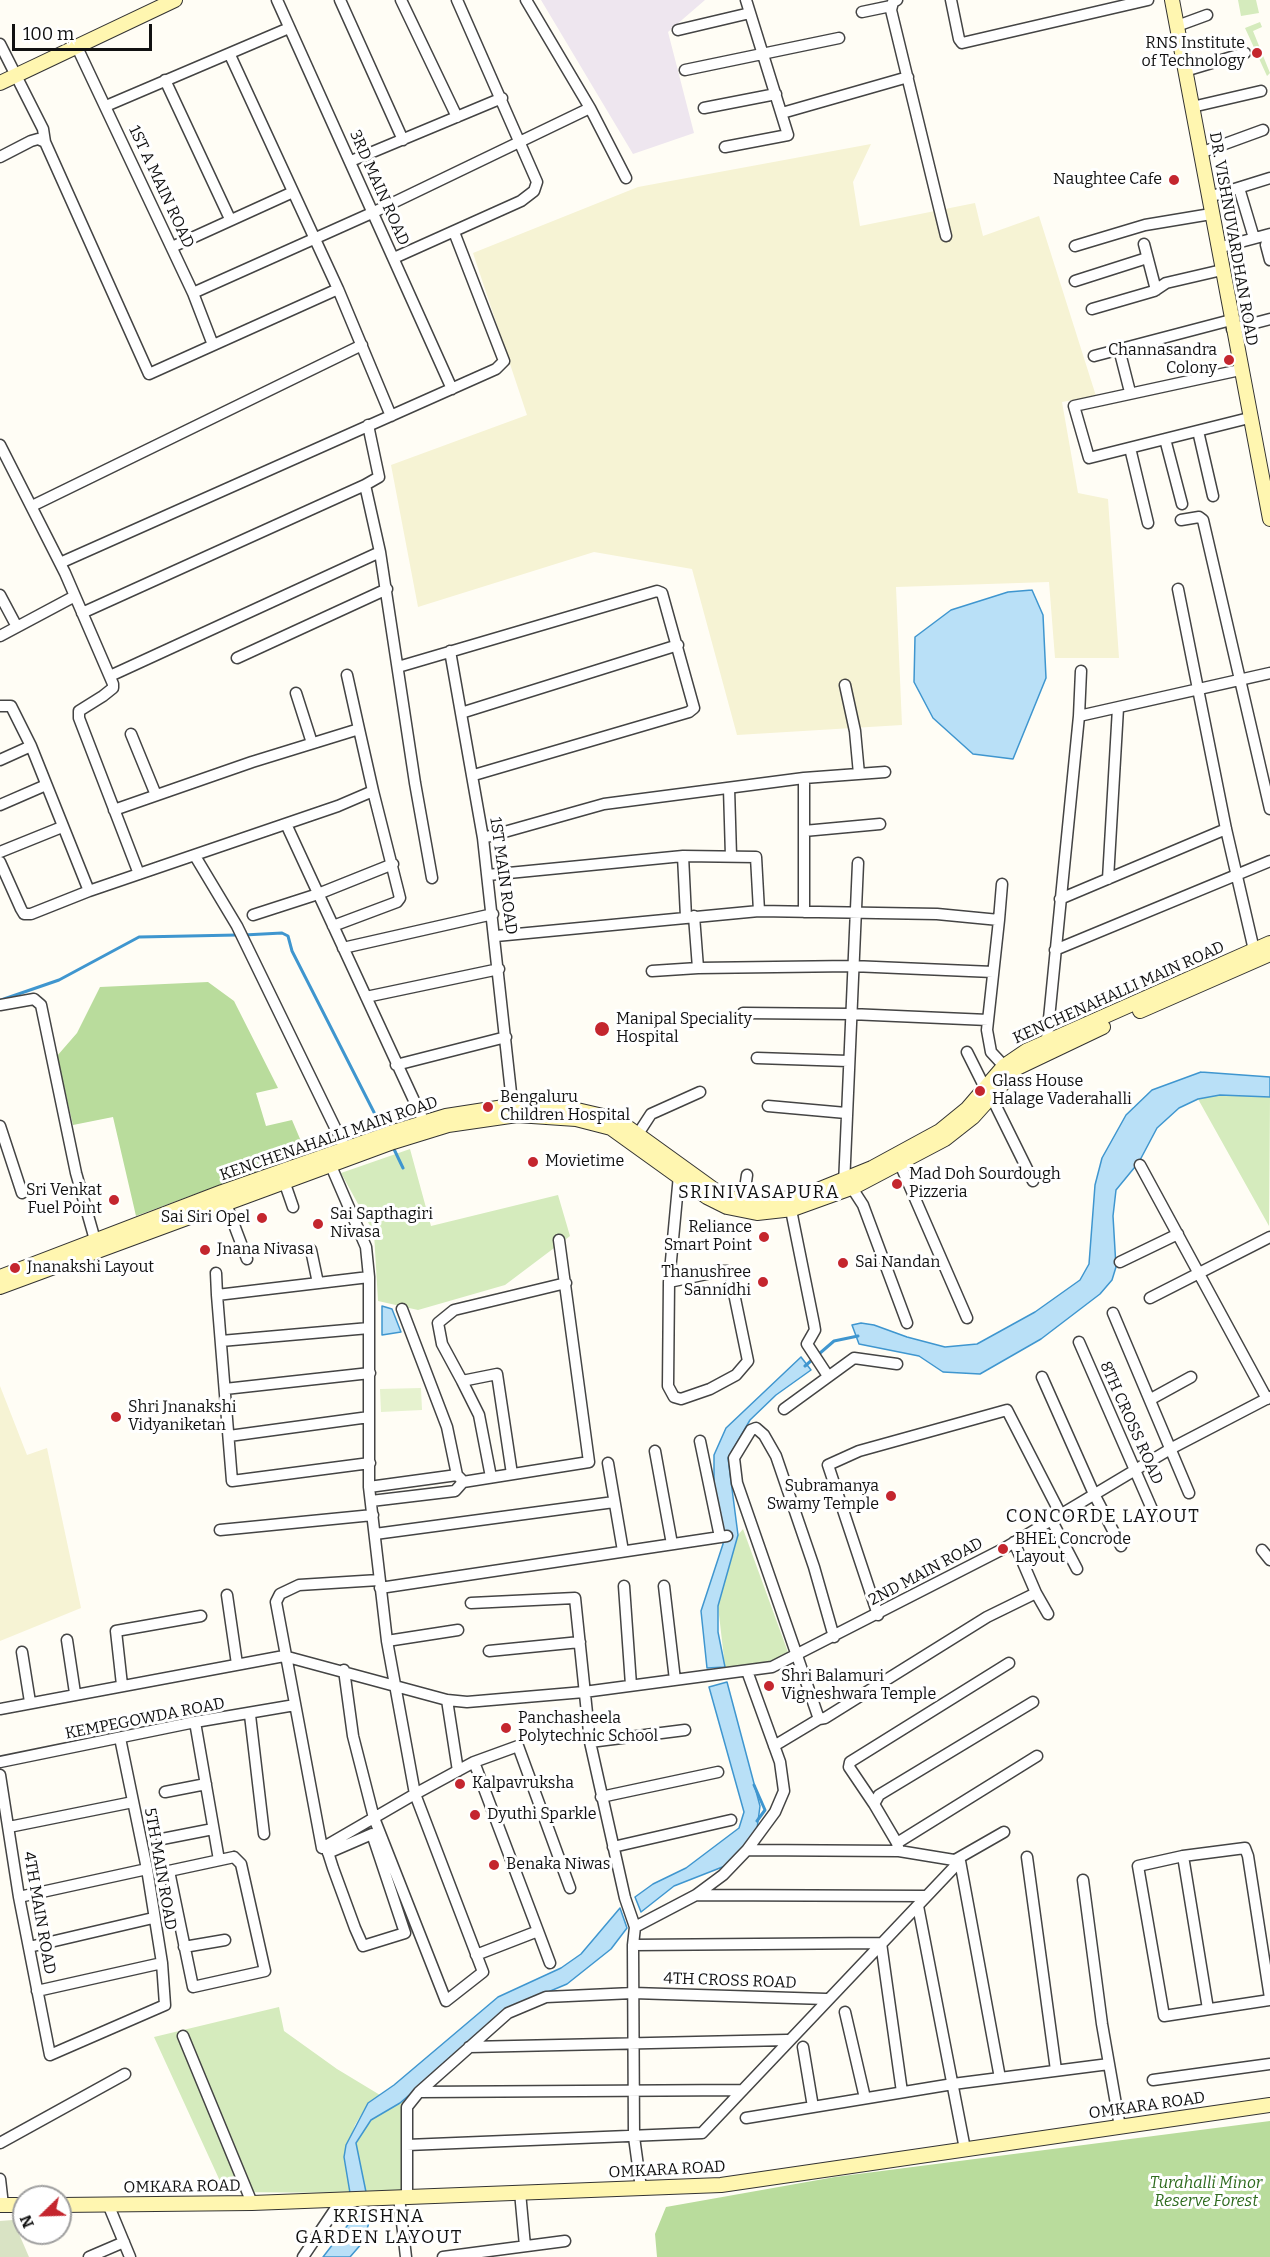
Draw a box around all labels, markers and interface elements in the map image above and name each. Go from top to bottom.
scale bar [15,12,154,50]
text: 100 m [23,23,74,45]
place label: RNS Institute of Technology [1141,34,1245,72]
marker: RNS Institute of Technology [1250,46,1264,60]
street label: 1ST A MAIN ROAD [124,123,198,251]
street label: 3RD MAIN ROAD [345,127,413,249]
street label: DR. VISHNUVARDHAN ROAD [1205,131,1261,347]
place label: Naughtee Cafe [1053,170,1162,190]
marker: Naughtee Cafe [1167,173,1181,187]
place label: Channasandra Colony [1108,341,1217,379]
marker: Channasandra Colony [1222,353,1236,367]
street label: 1ST MAIN ROAD [485,816,521,936]
street label: KENCHENAHALLI MAIN ROAD [1010,938,1228,1048]
place label: Manipal Speciality Hospital [616,1010,752,1048]
marker: Manipal Speciality Hospital [593,1020,611,1038]
place label: Glass House Halage Vaderahalli [992,1072,1132,1110]
marker: Glass House Halage Vaderahalli [973,1084,987,1098]
place label: Bengaluru Children Hospital [500,1088,630,1126]
street label: KENCHENAHALLI MAIN ROAD [217,1093,441,1185]
marker: Bengaluru Children Hospital [481,1100,495,1114]
place label: Movietime [545,1152,624,1172]
marker: Movietime [526,1155,540,1169]
place label: Mad Doh Sourdough Pizzeria [909,1165,1061,1203]
marker: Mad Doh Sourdough Pizzeria [890,1177,904,1191]
place label: Sri Venkat Fuel Point [26,1181,102,1219]
district label: SRINIVASAPURA [678,1182,840,1204]
marker: Sri Venkat Fuel Point [107,1193,121,1207]
place label: Sai Sapthagiri Nivasa [330,1205,433,1243]
place label: Sai Siri Opel [161,1208,250,1228]
marker: Sai Siri Opel [255,1211,269,1225]
marker: Sai Sapthagiri Nivasa [311,1217,325,1231]
place label: Reliance Smart Point [664,1218,752,1256]
marker: Reliance Smart Point [757,1230,771,1244]
place label: Jnana Nivasa [217,1240,314,1260]
marker: Jnana Nivasa [198,1243,212,1257]
place label: Sai Nandan [855,1253,940,1273]
marker: Sai Nandan [836,1256,850,1270]
place label: Jnanakshi Layout [27,1258,154,1278]
marker: Jnanakshi Layout [8,1261,22,1275]
place label: Thanushree Sannidhi [661,1263,751,1301]
marker: Thanushree Sannidhi [756,1275,770,1289]
street label: 8TH CROSS ROAD [1095,1358,1167,1488]
place label: Shri Jnanakshi Vidyaniketan [128,1398,236,1436]
marker: Shri Jnanakshi Vidyaniketan [109,1410,123,1424]
place label: Subramanya Swamy Temple [767,1477,879,1515]
marker: Subramanya Swamy Temple [884,1489,898,1503]
district label: CONCORDE LAYOUT [1006,1506,1200,1528]
place label: BHEL Concrode Layout [1015,1530,1131,1568]
street label: 2ND MAIN ROAD [866,1534,986,1610]
marker: BHEL Concrode Layout [996,1542,1010,1556]
place label: Shri Balamuri Vigneshwara Temple [781,1667,936,1705]
marker: Shri Balamuri Vigneshwara Temple [762,1679,776,1693]
street label: KEMPEGOWDA ROAD [63,1694,227,1744]
place label: Panchasheela Polytechnic School [518,1709,658,1747]
marker: Panchasheela Polytechnic School [499,1721,513,1735]
place label: Kalpavruksha [472,1774,574,1794]
marker: Kalpavruksha [453,1777,467,1791]
place label: Dyuthi Sparkle [487,1805,597,1825]
street label: 5TH MAIN ROAD [140,1806,180,1932]
marker: Dyuthi Sparkle [468,1808,482,1822]
street label: 4TH MAIN ROAD [19,1850,59,1976]
place label: Benaka Niwas [506,1855,610,1875]
marker: Benaka Niwas [487,1858,501,1872]
street label: 4TH CROSS ROAD [663,1969,797,1993]
street label: OMKARA ROAD [1088,2088,1206,2124]
street label: OMKARA ROAD [608,2157,726,2183]
park label: Turahalli Minor Reserve Forest [1150,2174,1262,2212]
street label: OMKARA ROAD [123,2176,241,2198]
north arrow [12,2185,72,2245]
district label: KRISHNA GARDEN LAYOUT [295,2206,463,2248]
text: N [16,2212,38,2231]

